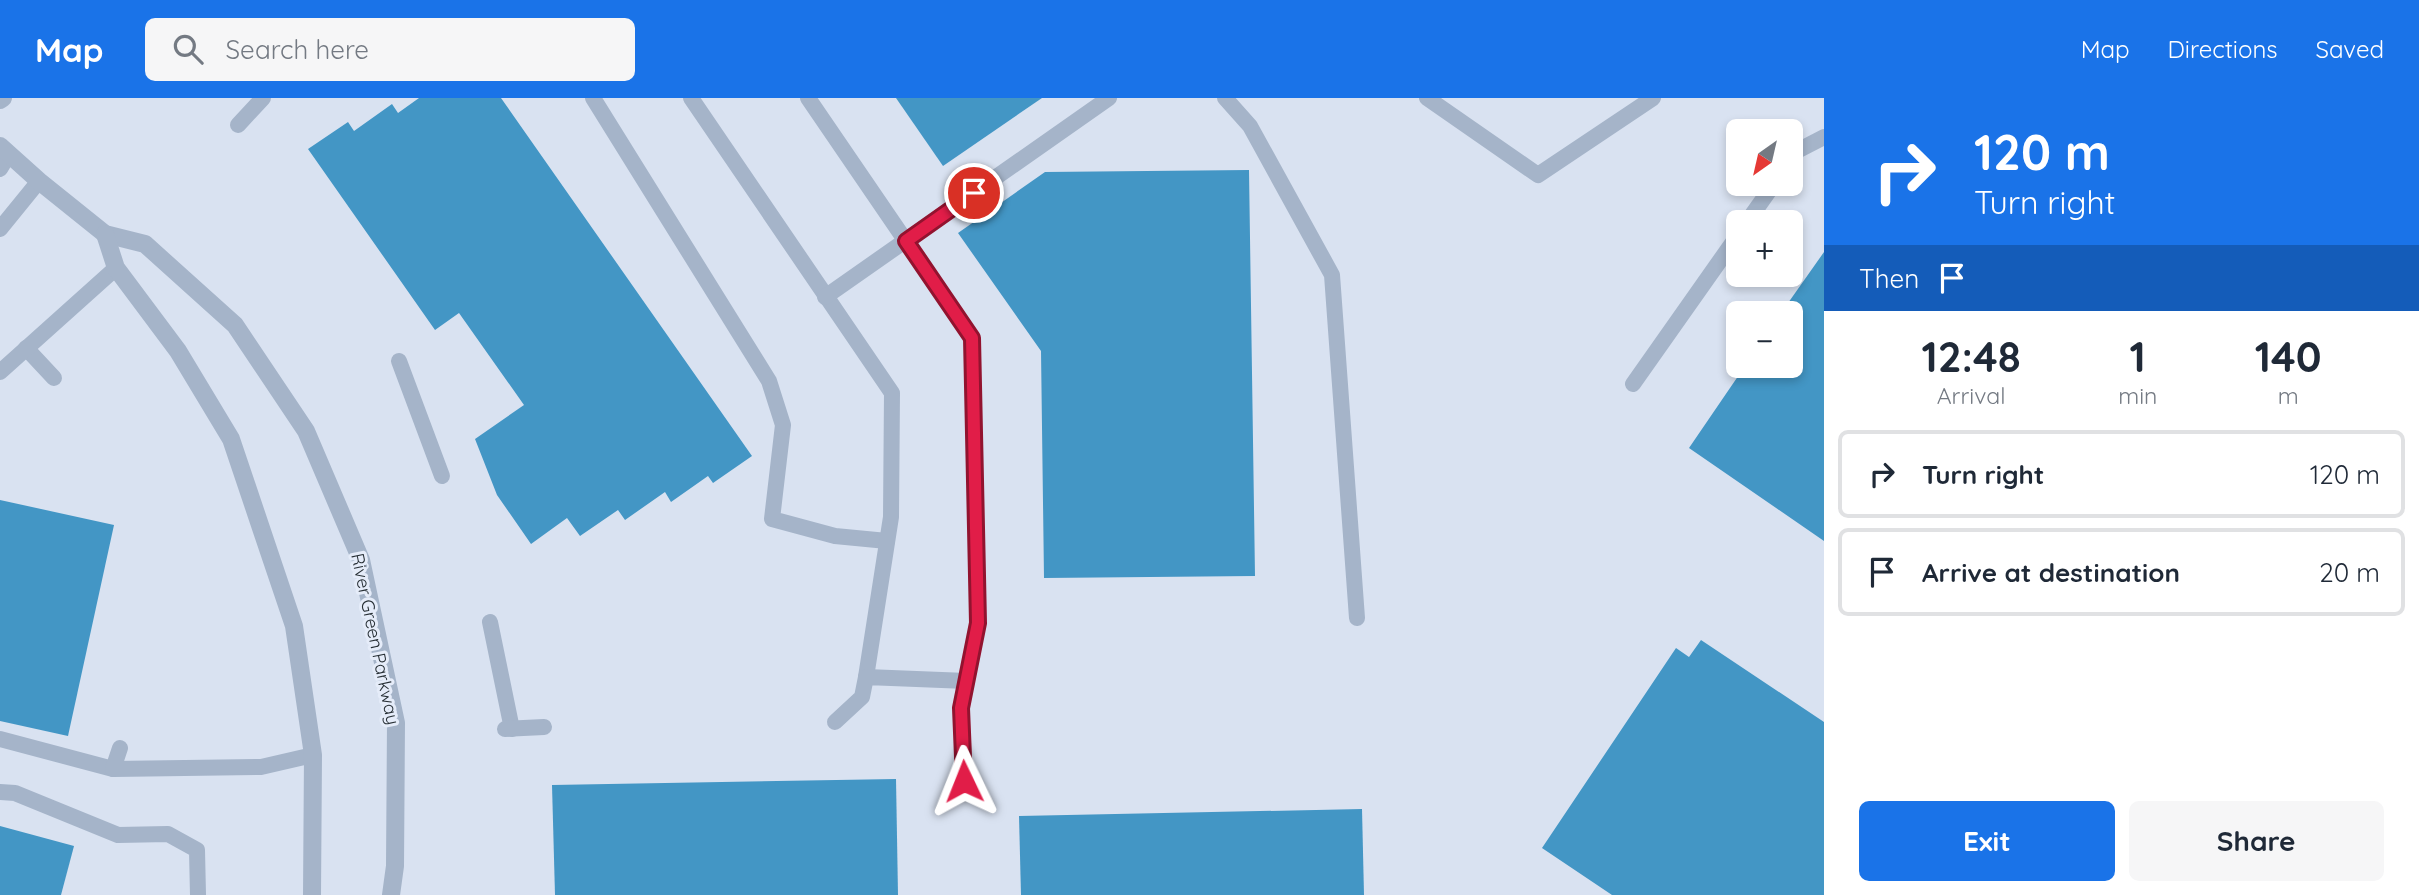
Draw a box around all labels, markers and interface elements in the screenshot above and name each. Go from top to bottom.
search box [145,18,635,81]
text: Map [35,29,103,70]
icon: search [169,30,207,68]
text: Search here [225,33,369,66]
text: Map [2081,34,2130,64]
text: Directions [2168,34,2278,64]
text: Saved [2316,34,2384,64]
north arrow [1726,119,1802,196]
map controls [1726,119,1803,378]
text: 120 m [1974,121,2110,182]
icon: right [1859,126,1950,217]
pin [944,163,1004,223]
icon: arrive [955,174,993,212]
text: Turn right [1974,182,2115,222]
button: + [1726,210,1803,287]
icon: arrive [1933,259,1971,297]
text: Then [1859,262,1919,295]
button: − [1726,301,1803,378]
text: 12:48 [1921,330,2021,383]
text: 1 [2130,330,2146,383]
text: 140 [2255,330,2322,383]
text: Arrival [1937,381,2006,410]
text: min [2118,381,2157,410]
text: m [2278,381,2299,410]
icon: right [1863,455,1901,493]
text: Turn right [1922,458,2044,491]
text: 120 m [2310,458,2380,491]
street label: River Green Parkway [346,551,405,727]
icon: arrive [1863,553,1901,591]
text: Arrive at destination [1922,556,2180,589]
text: 20 m [2319,556,2380,589]
position arrow [927,744,1001,818]
button: Exit [1859,801,2115,881]
button: Share [2129,801,2384,881]

